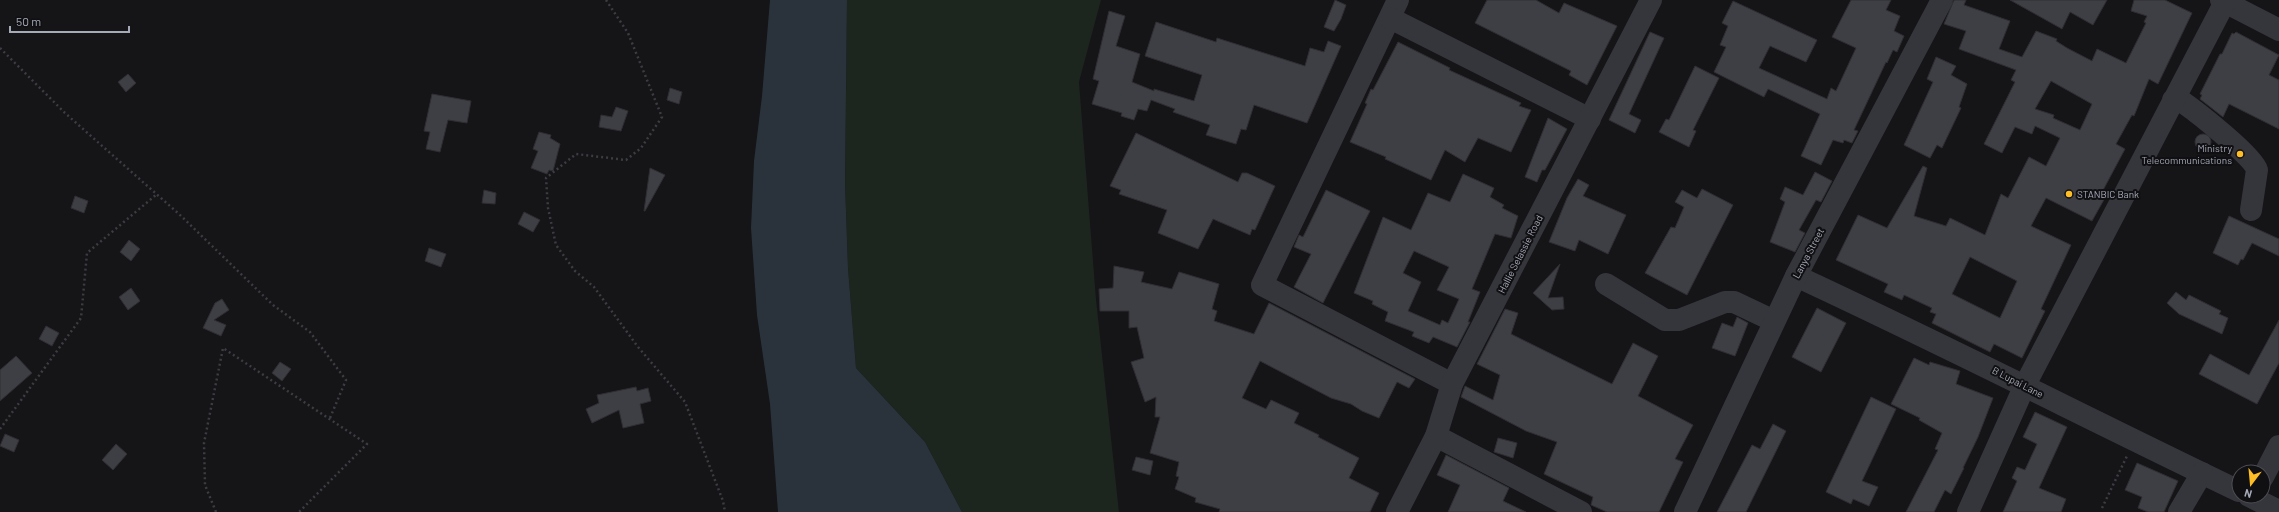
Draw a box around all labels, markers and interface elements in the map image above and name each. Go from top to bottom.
scale bar [10,8,129,34]
text: 50 m [16,14,41,28]
place label: Ministry Telecommunications [2141,142,2232,166]
marker: Ministry Telecommunications [2235,149,2245,159]
place label: STANBIC Bank [2077,188,2139,200]
marker: STANBIC Bank [2064,189,2074,199]
street label: Hallie Selassie Road [1495,213,1545,295]
street label: Lanya Street [1790,226,1826,280]
street label: B Lupai Lane [1990,364,2046,400]
north arrow [2231,464,2271,504]
text: N [2243,487,2253,501]

